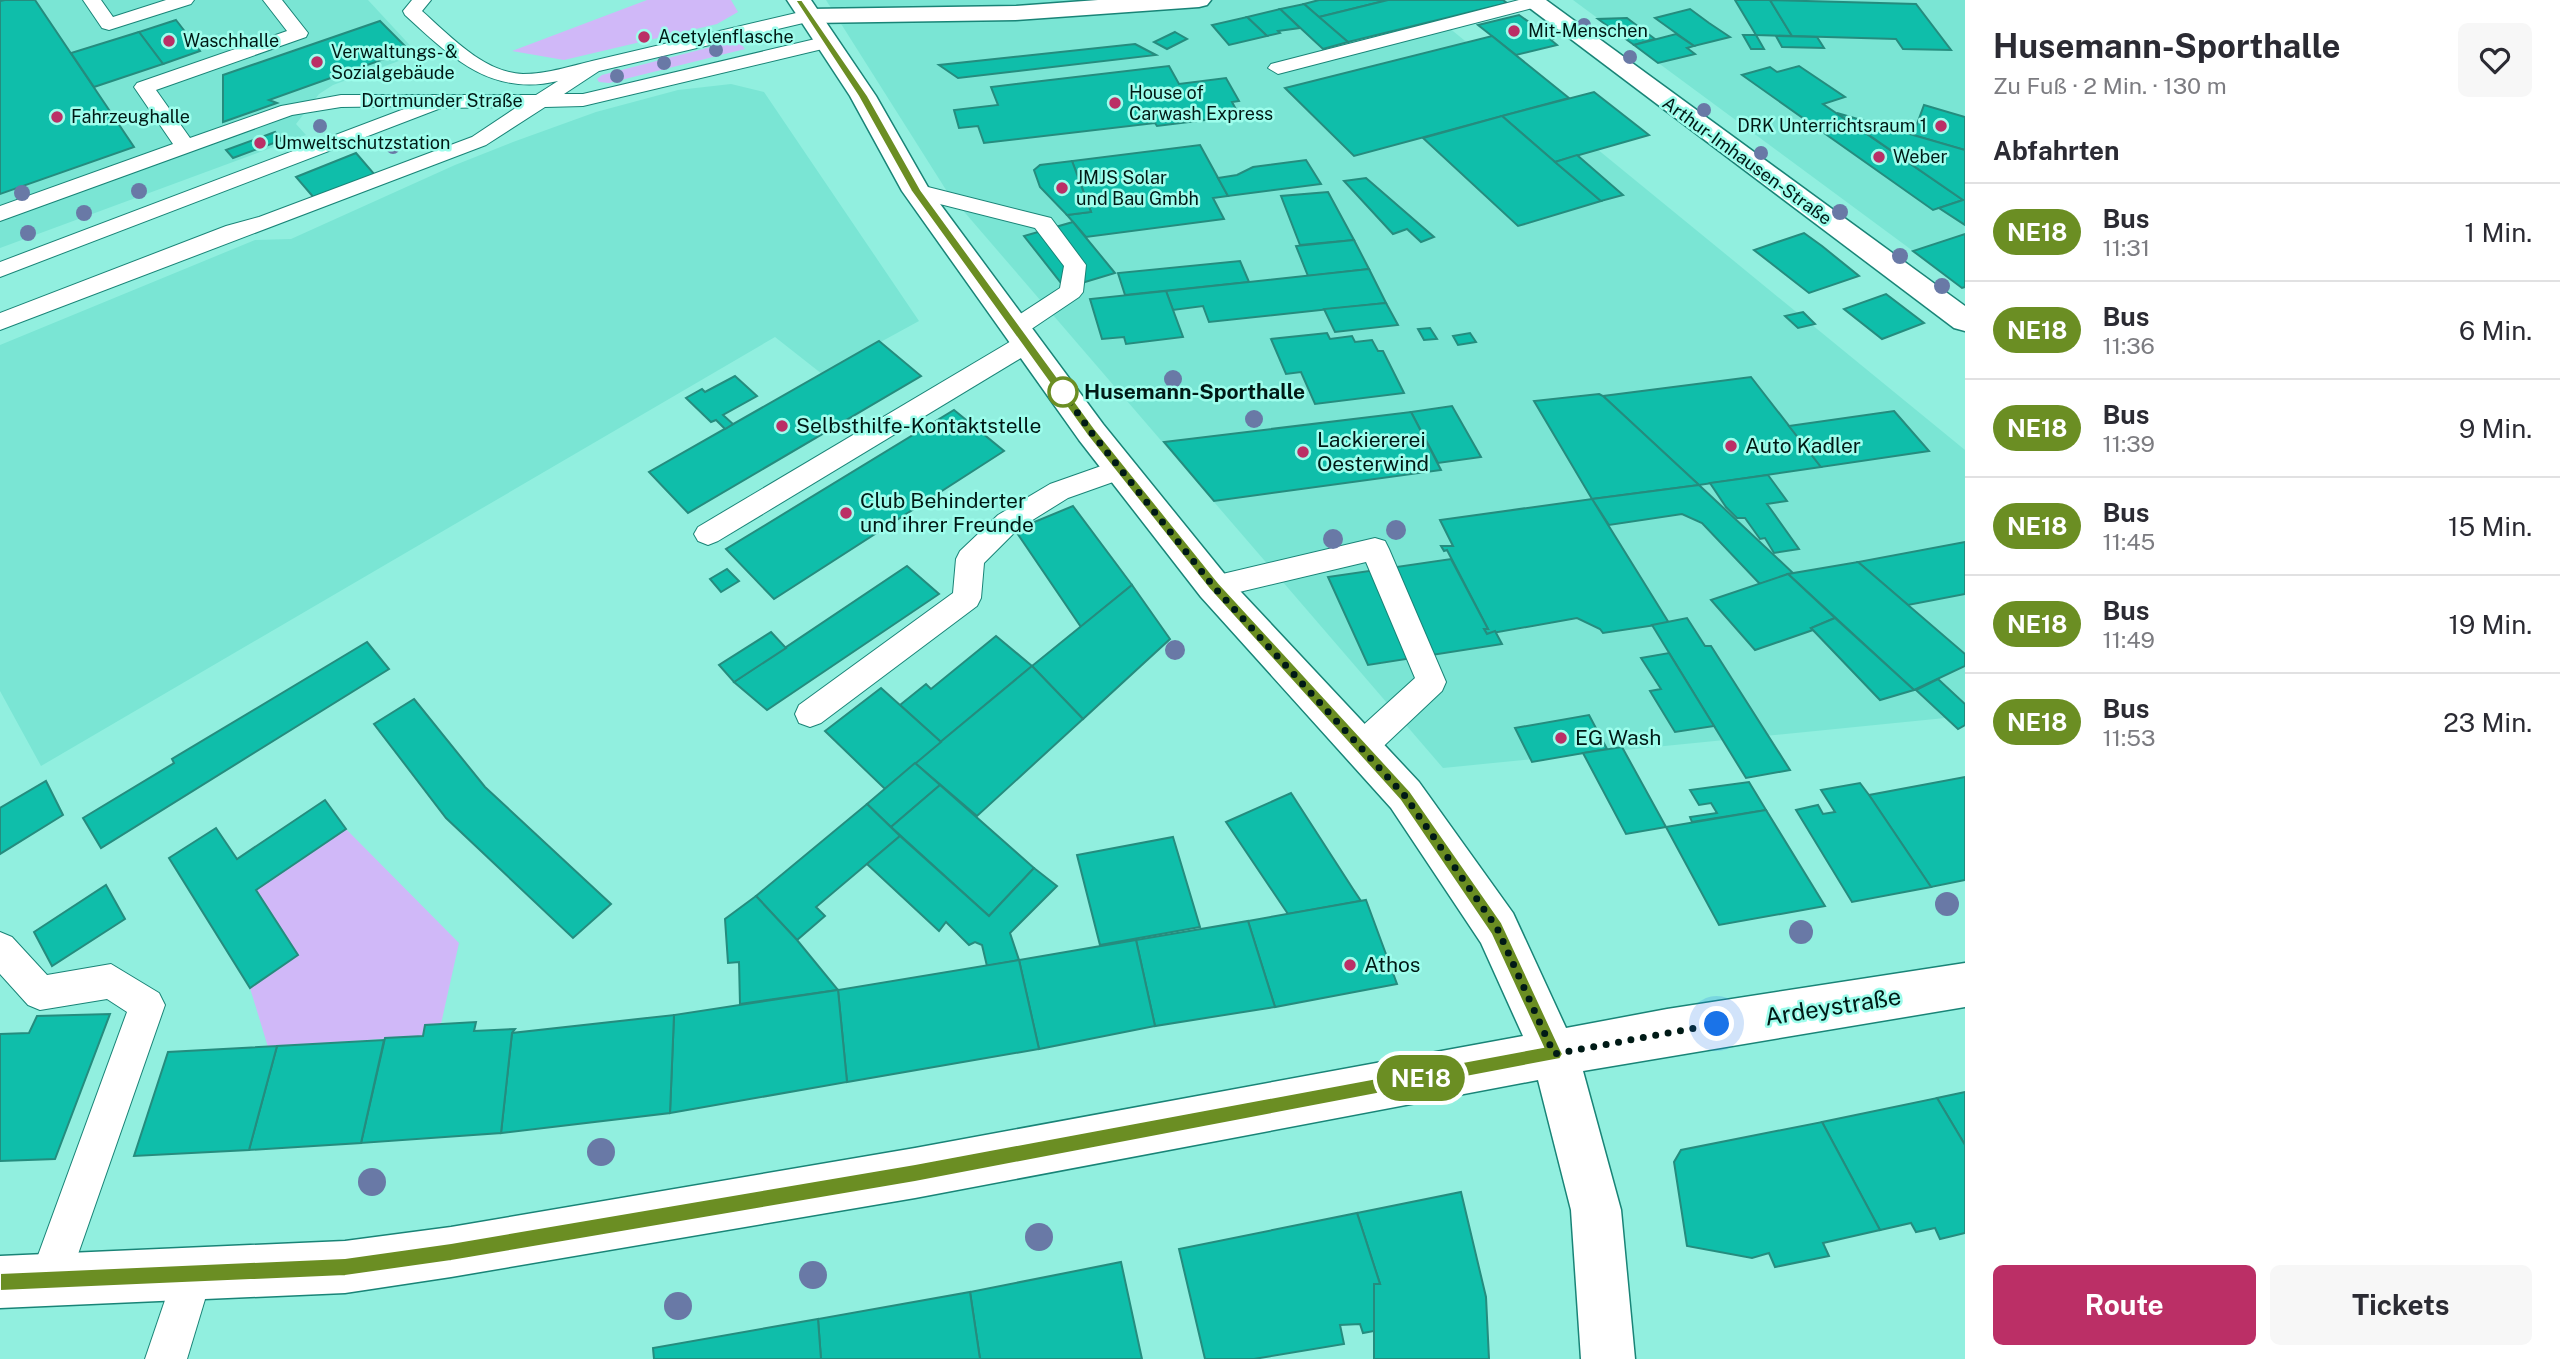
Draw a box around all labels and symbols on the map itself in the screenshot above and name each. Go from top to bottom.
place label: Mit-Menschen [1528,20,1648,41]
marker: Mit-Menschen [1506,23,1522,39]
place label: Acetylenflasche [658,26,794,47]
marker: Acetylenflasche [636,29,652,45]
place label: Waschhalle [183,30,279,51]
marker: Waschhalle [161,33,177,49]
place label: Verwaltungs- & Sozialgebäude [331,41,458,83]
marker: Verwaltungs- & Sozialgebäude [309,54,325,70]
place label: House of Carwash Express [1129,82,1273,124]
street label: Dortmunder Straße [361,90,523,111]
street label: Arthur-Imhausen-Straße [1659,92,1836,229]
marker: House of Carwash Express [1107,95,1123,111]
place label: Fahrzeughalle [71,106,190,127]
marker: Fahrzeughalle [49,109,65,125]
place label: DRK Unterrichtsraum 1 [1737,115,1927,136]
marker: DRK Unterrichtsraum 1 [1933,118,1949,134]
place label: Umweltschutzstation [274,132,450,153]
marker: Umweltschutzstation [252,135,268,151]
place label: Weber [1893,146,1948,167]
marker: Weber [1871,149,1887,165]
place label: JMJS Solar und Bau Gmbh [1076,167,1199,209]
marker: JMJS Solar und Bau Gmbh [1054,180,1070,196]
marker: Husemann-Sporthalle [1048,377,1078,407]
place label: Husemann-Sporthalle [1084,379,1305,404]
place label: Selbsthilfe-Kontaktstelle [796,413,1041,438]
marker: Selbsthilfe-Kontaktstelle [774,418,790,434]
place label: Lackiererei Oesterwind [1317,427,1429,476]
place label: Auto Kadler [1745,433,1861,458]
marker: Auto Kadler [1723,438,1739,454]
marker: Lackiererei Oesterwind [1295,444,1311,460]
place label: Club Behinderter und ihrer Freunde [860,488,1034,537]
marker: Club Behinderter und ihrer Freunde [838,505,854,521]
place label: EG Wash [1575,725,1661,750]
marker: EG Wash [1553,730,1569,746]
place label: Athos [1364,952,1420,977]
marker: Athos [1342,957,1358,973]
street label: Ardeystraße [1763,981,1903,1031]
your location [1699,1006,1734,1041]
line badge: NE18 [1372,1055,1470,1101]

